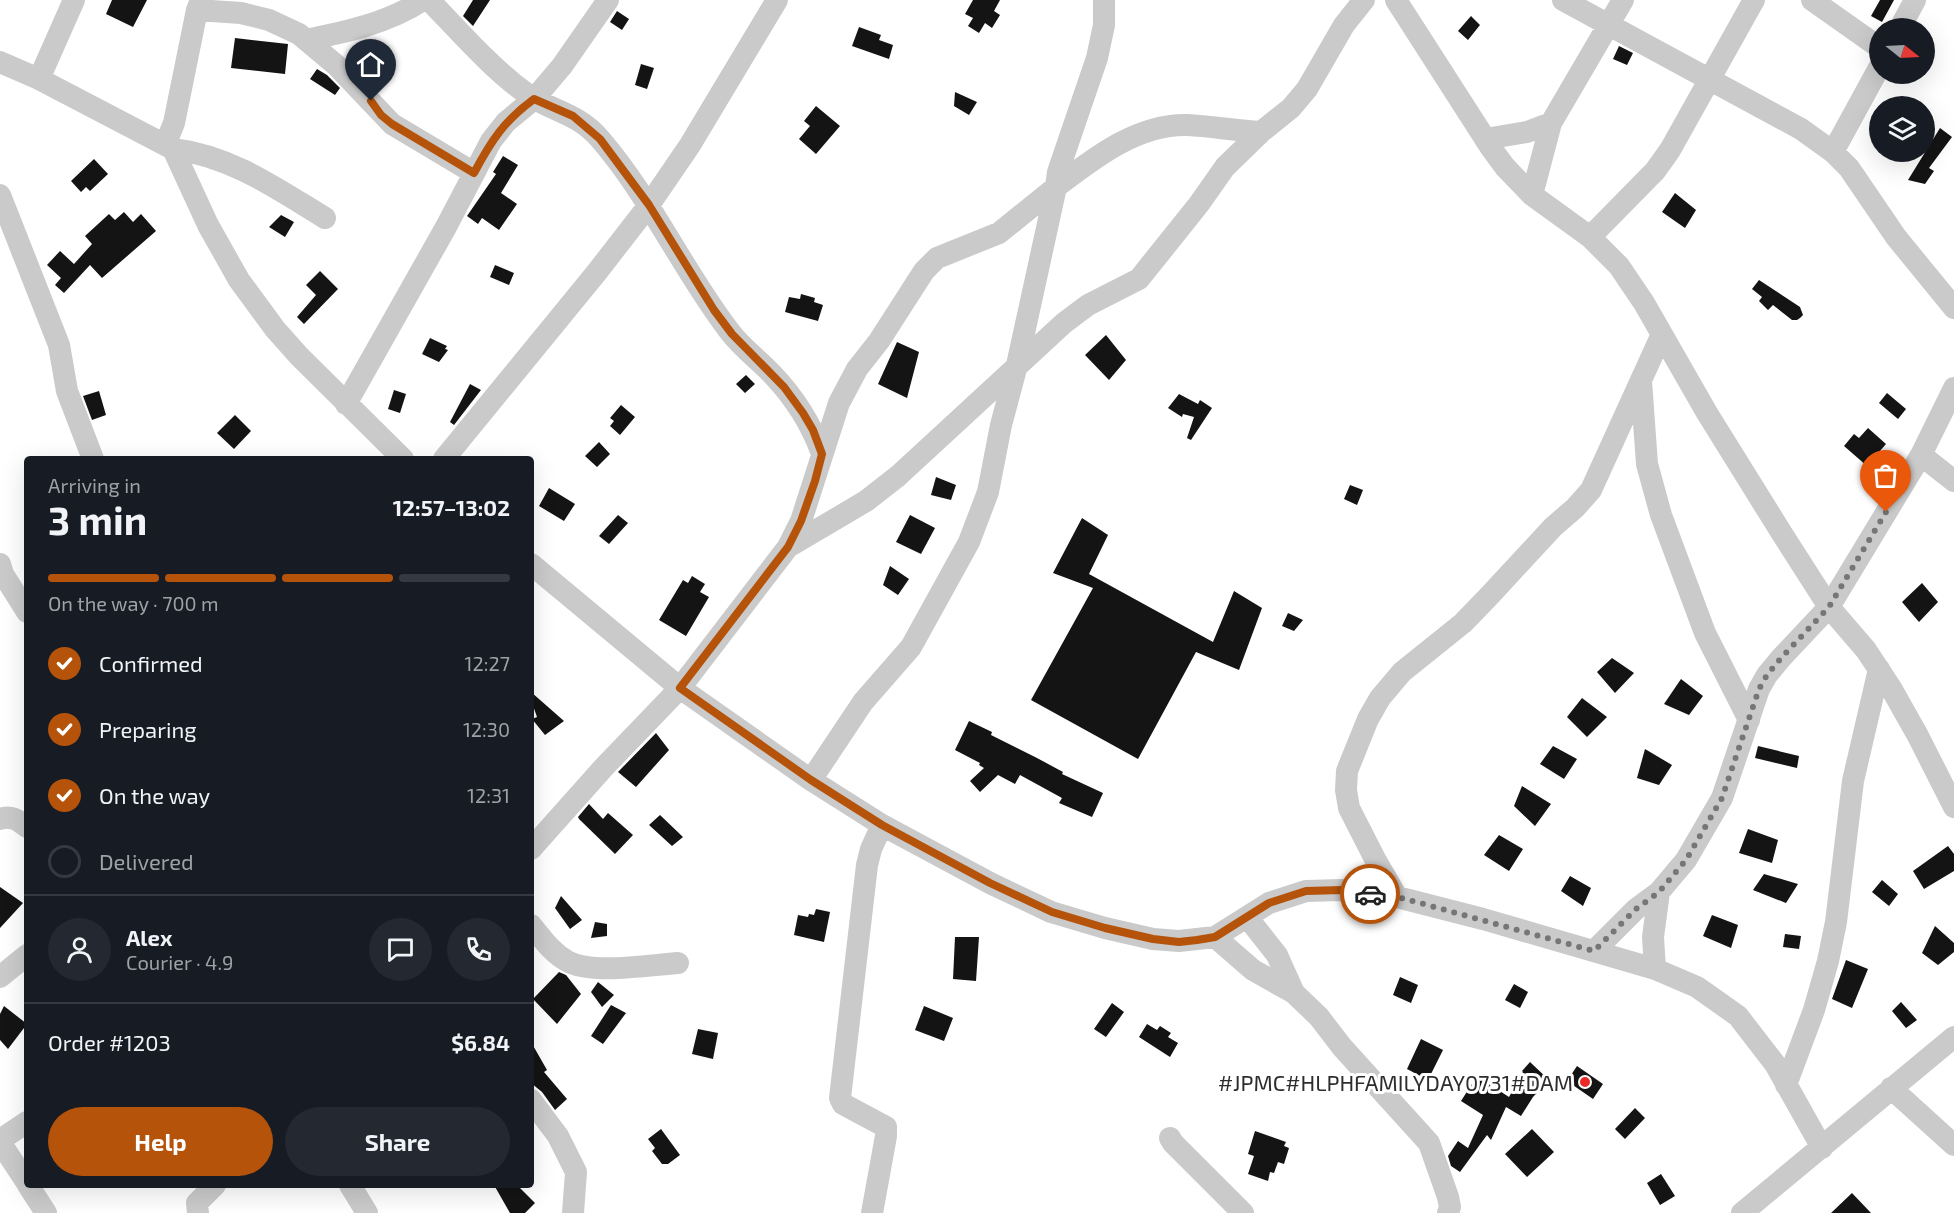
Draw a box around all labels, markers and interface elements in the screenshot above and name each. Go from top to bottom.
north arrow [1869,18,1935,84]
map controls [1869,18,1935,162]
pin [345,39,396,101]
icon: home [354,48,387,81]
button: layers [1869,96,1935,162]
pin [1860,450,1911,512]
icon: bag [1869,459,1902,492]
text: Arriving in [48,473,141,497]
text: 12:57–13:02 [393,494,510,520]
text: 3 min [48,496,147,543]
text: On the way · 700 m [48,591,219,615]
icon: check [48,647,81,680]
text: Confirmed [99,650,203,676]
text: 12:27 [465,651,510,675]
icon: check [48,713,81,746]
text: Preparing [99,716,197,742]
text: 12:30 [463,717,510,741]
icon: check [48,779,81,812]
text: On the way [99,782,210,808]
text: 12:31 [467,783,510,807]
text: Delivered [99,848,194,874]
courier [1340,864,1400,924]
icon: car [1354,878,1387,911]
button: person [48,918,111,981]
button: chat [369,918,432,981]
button: phone [447,918,510,981]
text: Alex [126,924,172,950]
text: Courier · 4.9 [126,950,233,974]
text: Order #1203 [48,1029,171,1055]
text: $6.84 [451,1029,510,1055]
place label: #JPMC#HLPHFAMILYDAY0731#DAM [1218,1069,1573,1095]
marker: #JPMC#HLPHFAMILYDAY0731#DAM [1578,1075,1592,1089]
button: Help [48,1107,273,1176]
button: Share [285,1107,510,1176]

